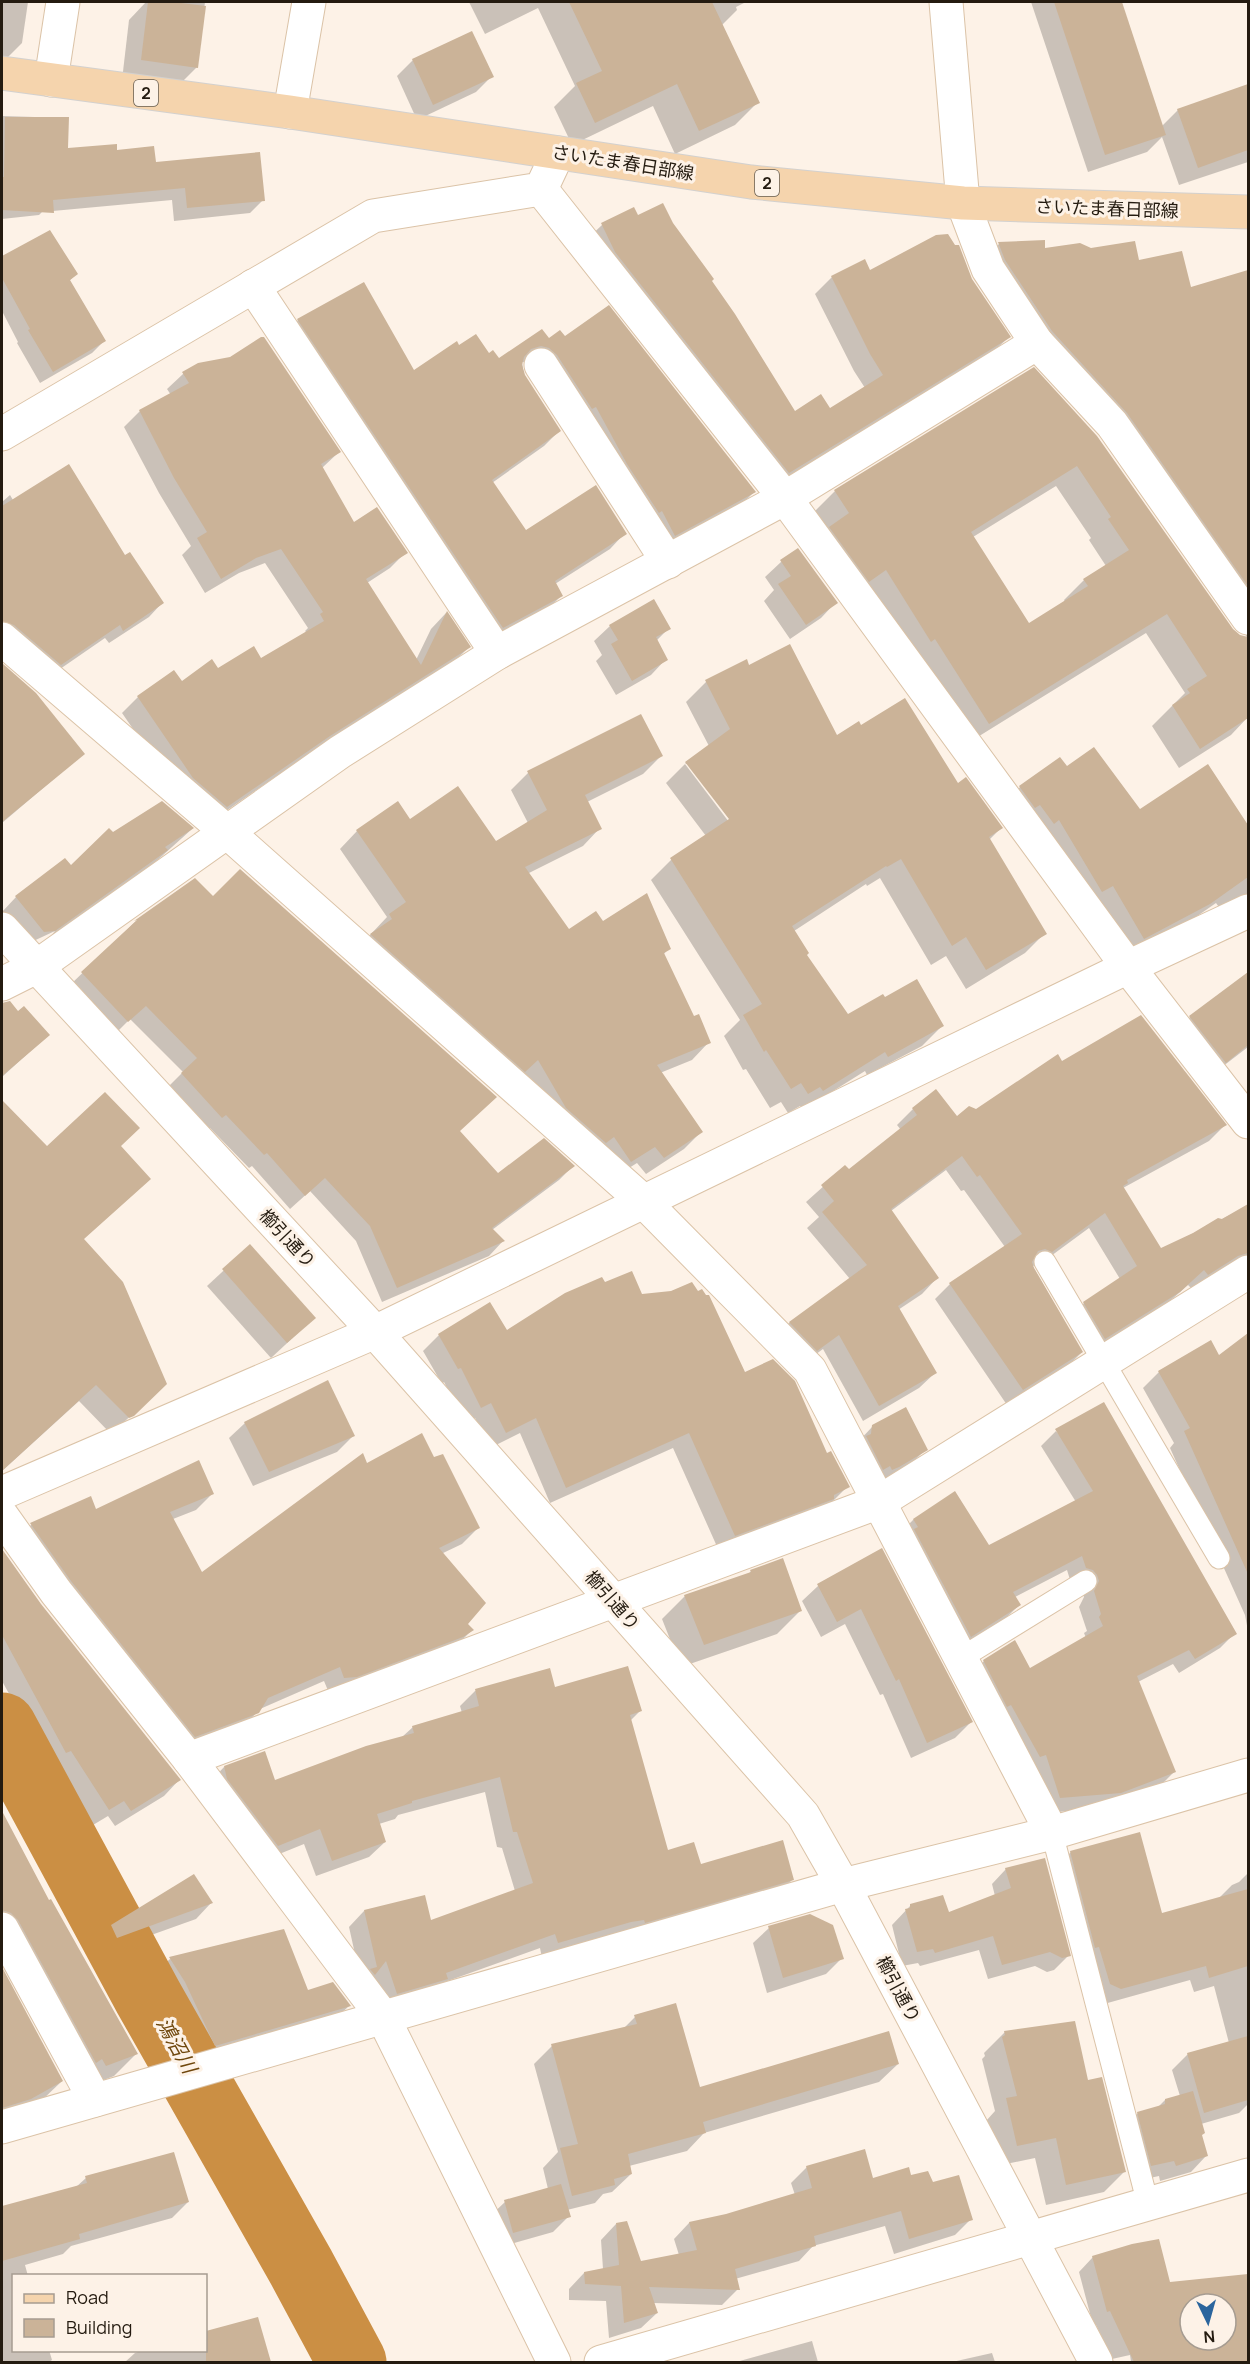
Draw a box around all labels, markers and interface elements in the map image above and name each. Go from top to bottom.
road number: 2 [134,80,158,106]
street label: さいたま春日部線 [550,139,696,185]
road number: 2 [755,170,779,196]
street label: さいたま春日部線 [1035,194,1179,222]
street label: 櫛引通り [255,1203,321,1273]
street label: 櫛引通り [580,1565,646,1635]
street label: 櫛引通り [872,1952,926,2026]
water label: 鴻沼川 [151,2012,204,2080]
legend [12,2274,207,2352]
text: Road [66,2285,109,2309]
north arrow [1178,2292,1238,2352]
text: Building [66,2315,132,2339]
text: N [1203,2325,1216,2348]

